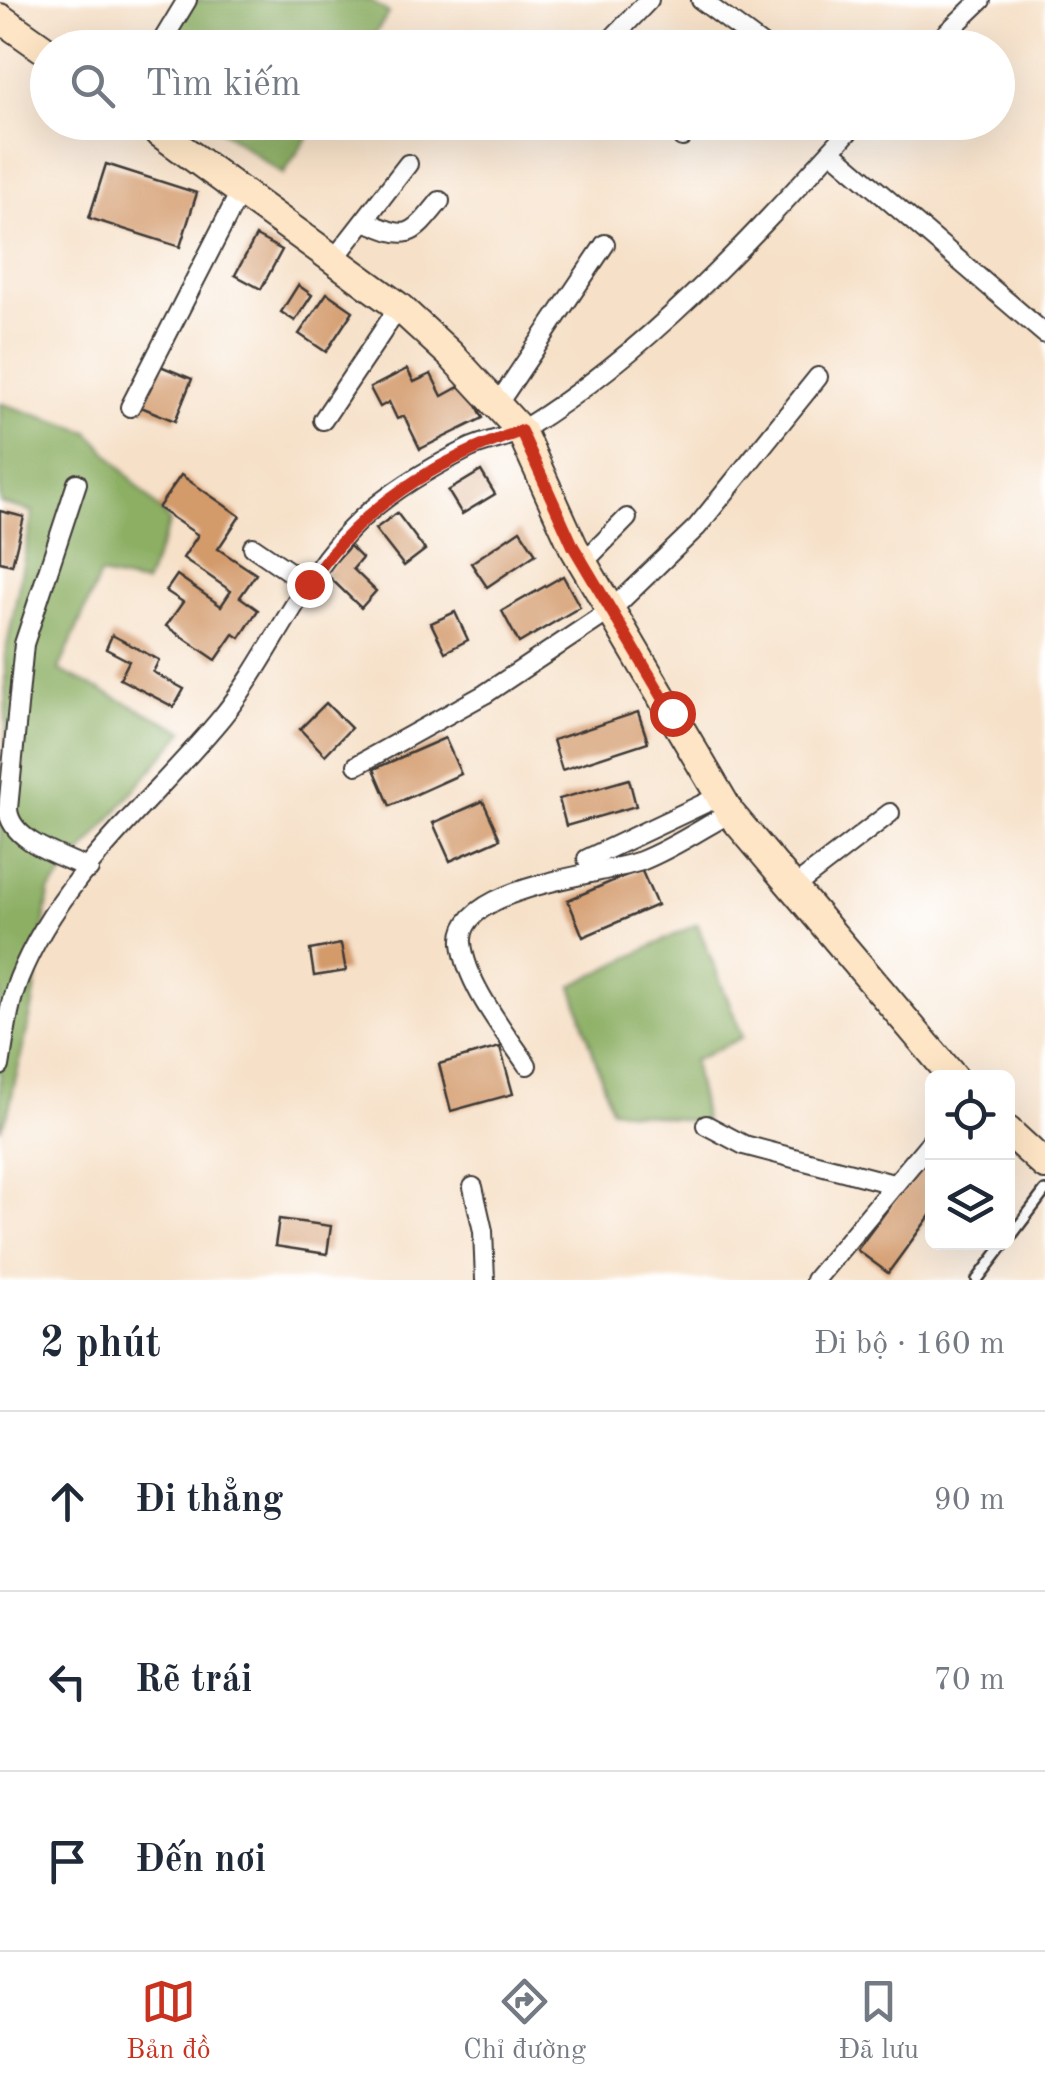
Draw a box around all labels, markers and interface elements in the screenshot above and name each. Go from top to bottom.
search box [30,30,1015,140]
icon: search [65,58,120,113]
text: Tìm kiếm [145,66,301,104]
route end [287,562,333,608]
route start [650,691,696,737]
map controls [925,1070,1015,1250]
button: locate [925,1070,1015,1160]
button: layers [925,1160,1015,1250]
text: 2 phút [40,1324,161,1366]
text: Đi bộ · 160 m [814,1329,1005,1361]
icon: ahead [40,1474,95,1529]
text: Đi thẳng [135,1482,283,1520]
text: 90 m [934,1485,1005,1517]
icon: left [40,1654,95,1709]
text: Rẽ trái [135,1662,252,1700]
text: 70 m [934,1665,1005,1697]
icon: arrive [40,1834,95,1889]
text: Đến nơi [135,1842,266,1880]
tab: Bản đồ [126,1974,211,2069]
tab: Chỉ đường [463,1974,586,2069]
tab: Đã lưu [838,1974,919,2069]

